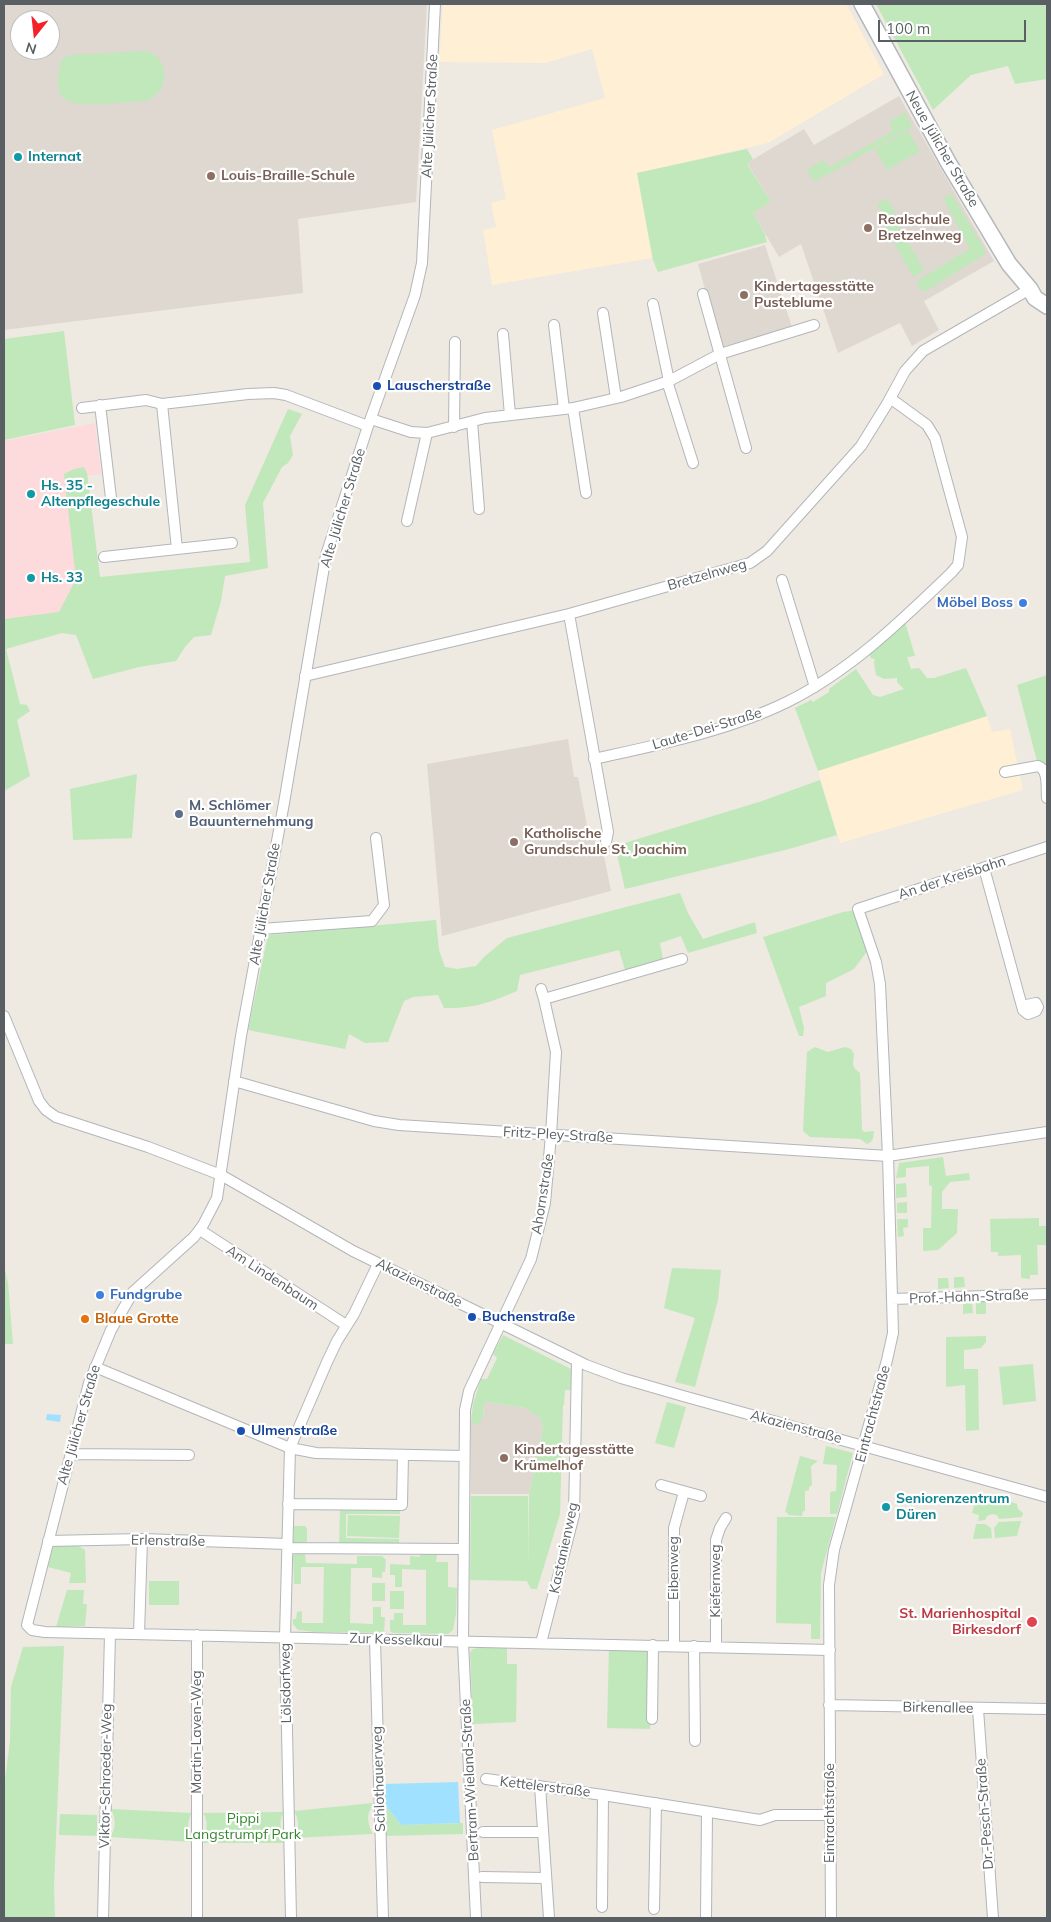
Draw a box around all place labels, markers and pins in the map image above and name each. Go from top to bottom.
place label: Internat [28,149,81,165]
marker: Internat [12,151,24,163]
place label: Louis-Braille-Schule [221,168,355,184]
marker: Louis-Braille-Schule [205,170,217,182]
place label: Realschule Bretzelnweg [878,212,962,244]
marker: Realschule Bretzelnweg [862,222,874,234]
place label: Kindertagesstätte Pusteblume [754,279,874,312]
marker: Kindertagesstätte Pusteblume [738,289,750,301]
place label: Lauscherstraße [387,378,491,394]
marker: Lauscherstraße [371,380,383,392]
place label: Hs. 35 - Altenpflegeschule [41,478,160,511]
marker: Hs. 35 - Altenpflegeschule [25,488,37,500]
place label: Hs. 33 [41,570,83,586]
marker: Hs. 33 [25,572,37,584]
place label: Möbel Boss [937,595,1013,611]
marker: Möbel Boss [1017,597,1029,609]
place label: M. Schlömer Bauunternehmung [189,798,314,830]
marker: M. Schlömer Bauunternehmung [173,808,185,820]
place label: Katholische Grundschule St. Joachim [524,826,687,859]
marker: Katholische Grundschule St. Joachim [508,836,520,848]
place label: Fundgrube [110,1287,182,1303]
marker: Fundgrube [94,1289,106,1301]
place label: Buchenstraße [482,1309,575,1325]
place label: Blaue Grotte [95,1311,179,1327]
marker: Buchenstraße [466,1311,478,1323]
marker: Blaue Grotte [79,1313,91,1325]
place label: Ulmenstraße [251,1423,337,1439]
marker: Ulmenstraße [235,1425,247,1437]
place label: Kindertagesstätte Krümelhof [514,1442,634,1474]
marker: Kindertagesstätte Krümelhof [498,1452,510,1464]
place label: Seniorenzentrum Düren [896,1491,1010,1524]
marker: Seniorenzentrum Düren [880,1501,892,1513]
place label: St. Marienhospital Birkesdorf [899,1606,1021,1638]
marker: St. Marienhospital Birkesdorf [1025,1615,1039,1629]

